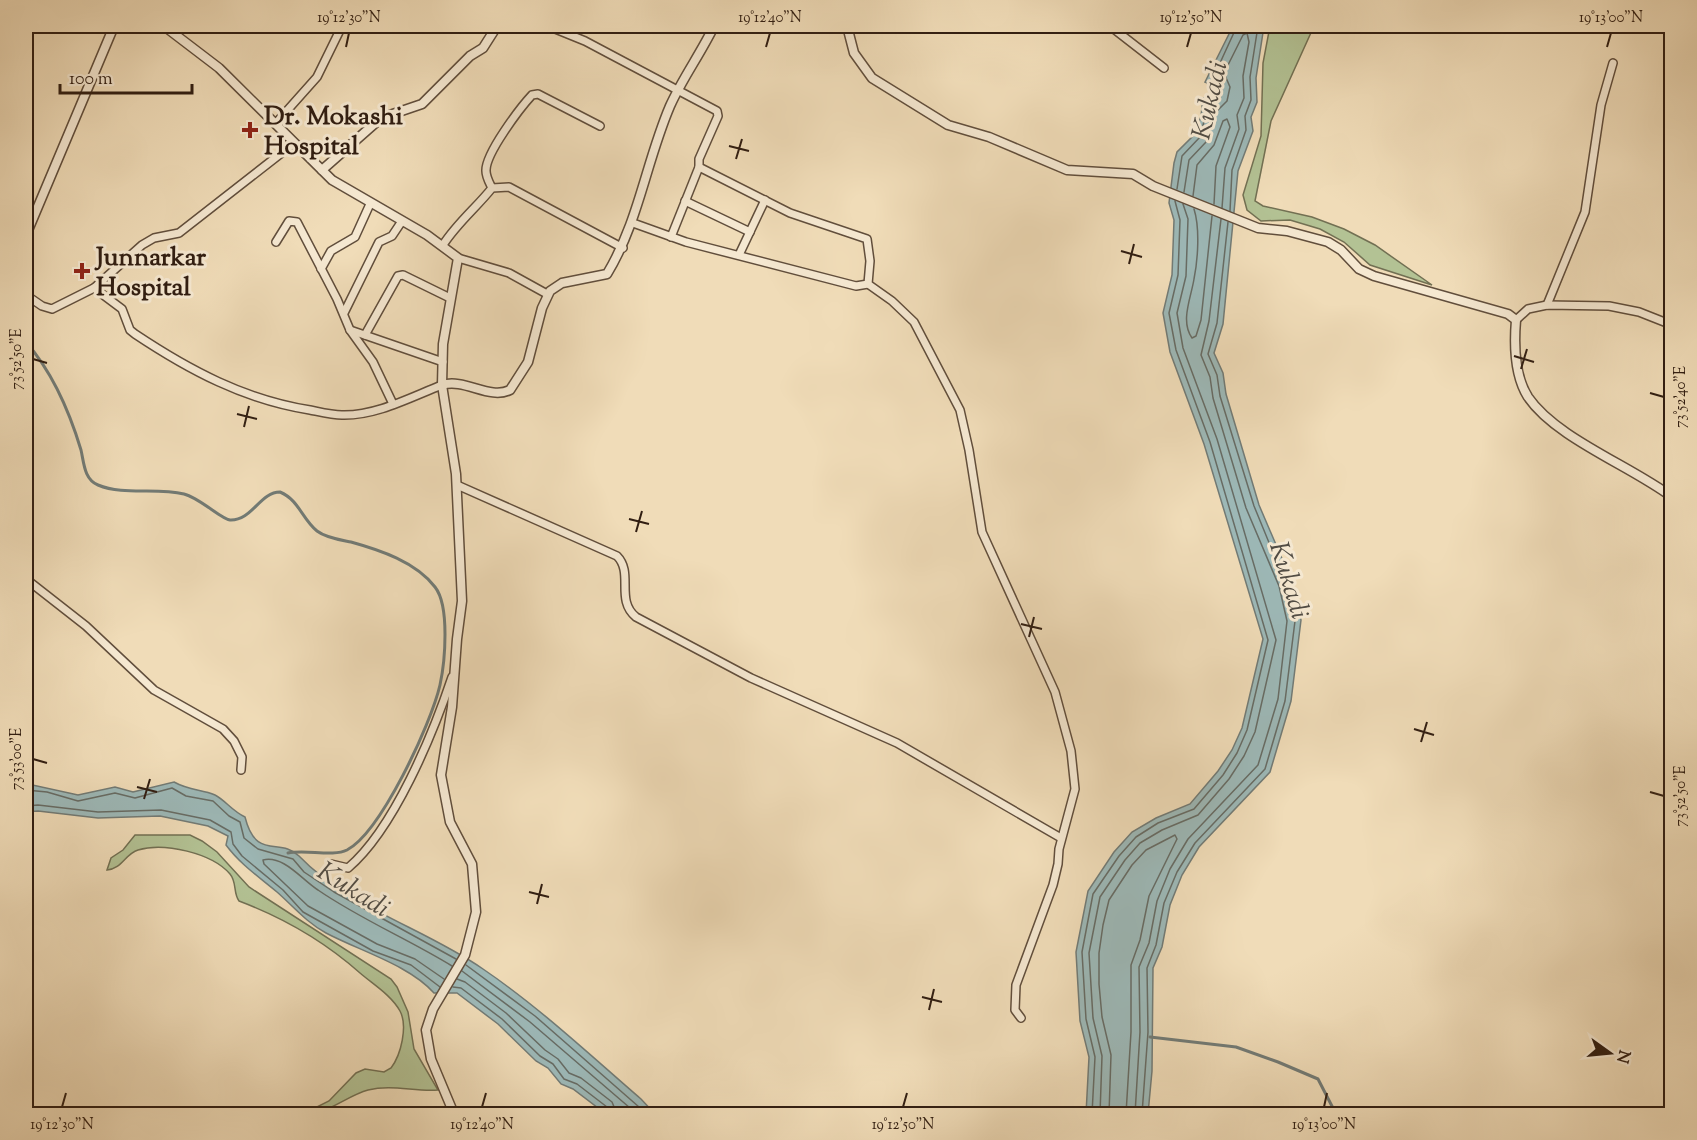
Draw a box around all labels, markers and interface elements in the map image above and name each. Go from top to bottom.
text: 19°12'30"N [317,8,381,29]
text: 19°12'40"N [738,8,802,29]
text: 19°12'50"N [1160,8,1222,29]
text: 19°13'00"N [1579,8,1643,29]
scale bar [60,57,192,95]
water label: Kukadi [1184,58,1239,144]
text: 100 m [69,67,113,93]
place label: Dr. Mokashi Hospital [264,99,403,166]
marker: Dr. Mokashi Hospital [241,121,259,139]
place label: Junnarkar Hospital [94,240,206,307]
marker: Junnarkar Hospital [73,262,91,280]
text: 73°52'50"E [7,328,28,390]
text: 73°52'40"E [1671,366,1692,428]
water label: Kukadi [1257,537,1318,624]
text: 73°53'00"E [7,728,28,790]
text: 73°52'50"E [1671,765,1692,827]
water label: Kukadi [309,854,397,929]
north arrow [1580,1023,1640,1083]
text: N [1609,1047,1635,1066]
text: 19°12'30"N [30,1115,94,1136]
text: 19°12'40"N [450,1115,514,1136]
text: 19°12'50"N [872,1115,934,1136]
text: 19°13'00"N [1292,1115,1356,1136]

